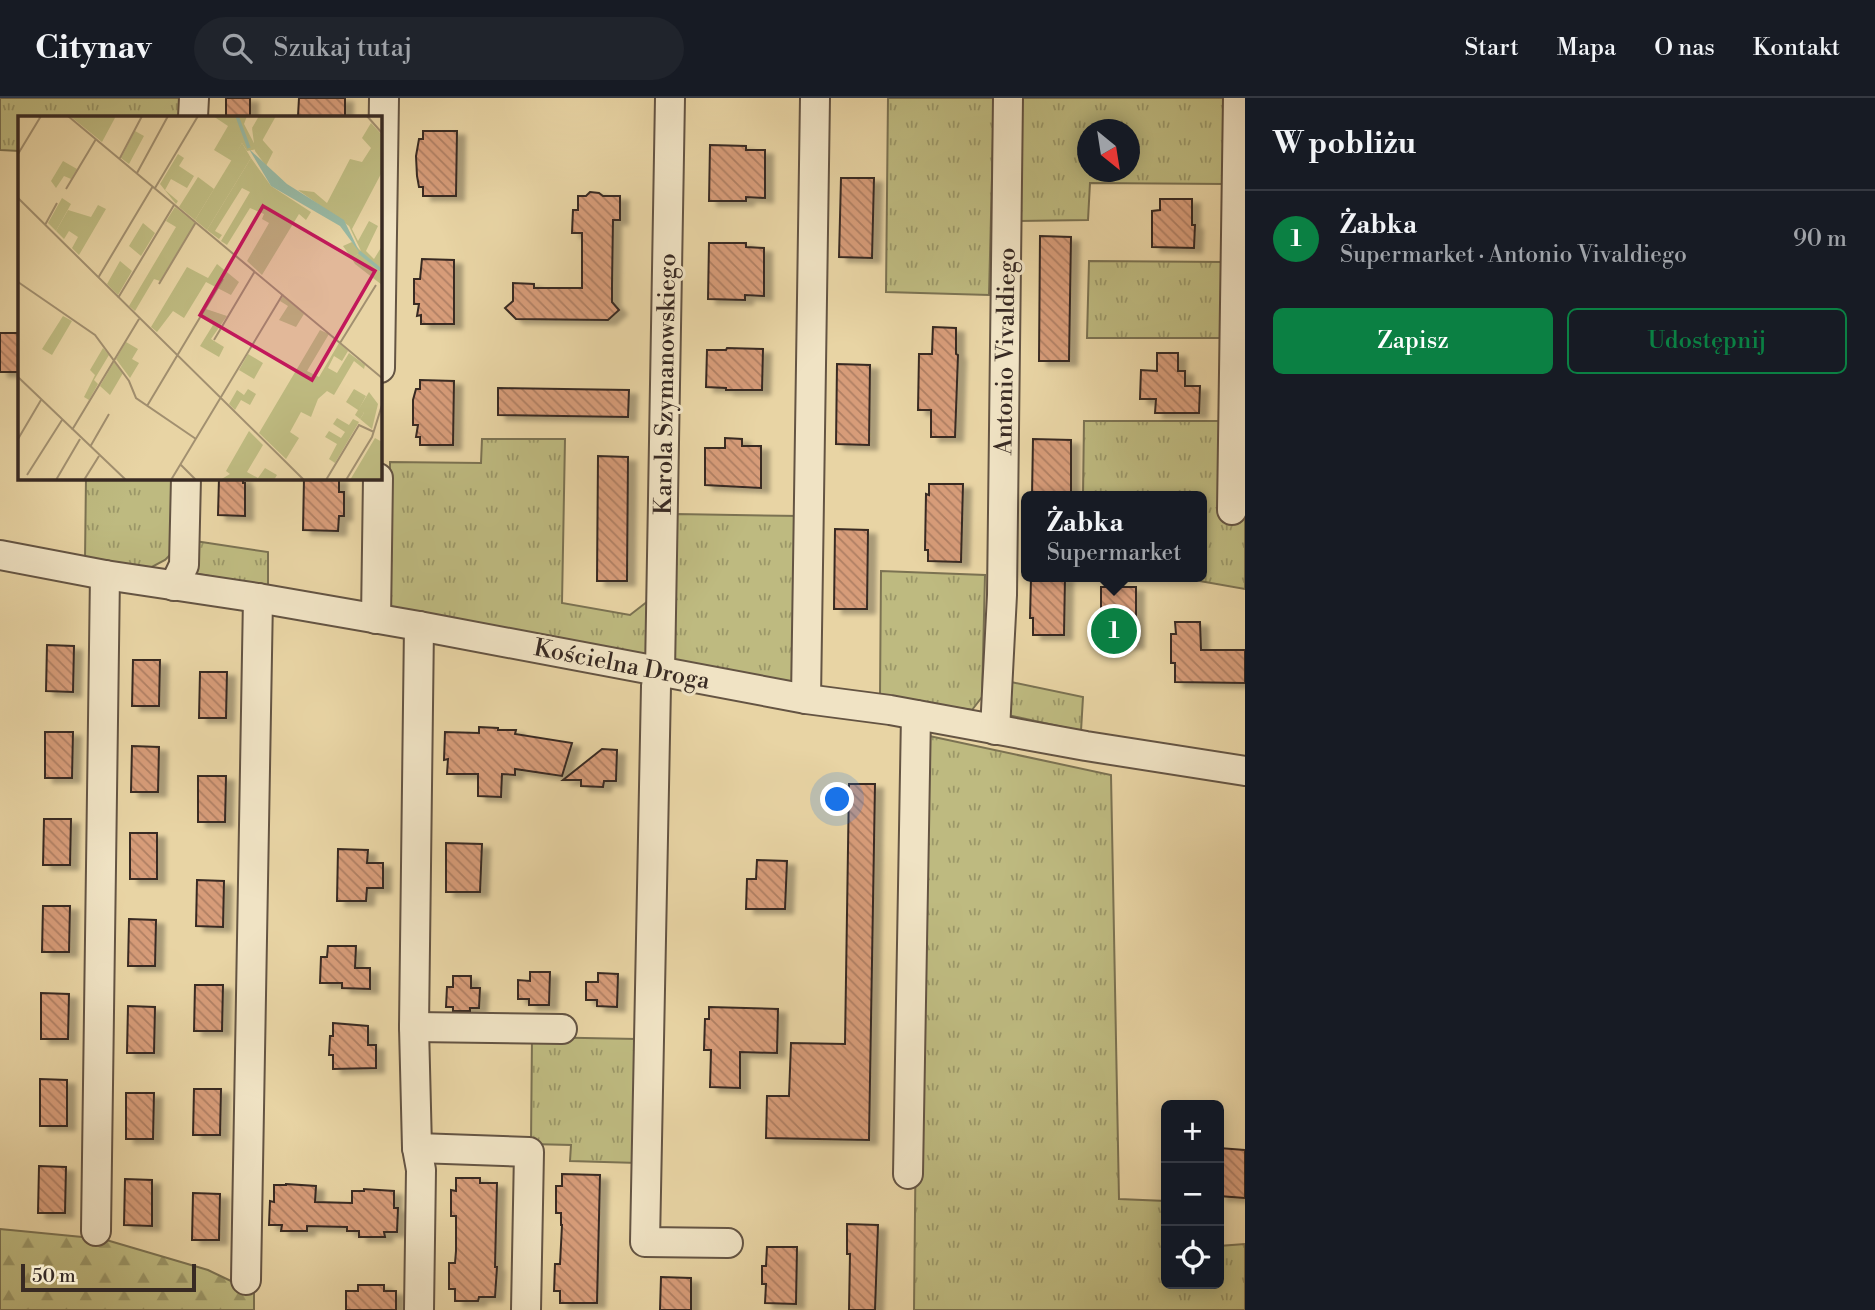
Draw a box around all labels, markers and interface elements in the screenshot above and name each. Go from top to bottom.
search box [194,17,684,80]
text: Citynav [35,28,152,69]
icon: search [218,29,256,67]
text: Szukaj tutaj [274,32,412,64]
text: Start [1464,33,1519,63]
text: Mapa [1557,33,1616,63]
text: O nas [1654,33,1715,63]
text: Kontakt [1753,33,1840,63]
inset map [18,116,382,480]
north arrow [1077,119,1140,182]
text: W pobliżu [1273,125,1416,163]
text: Żabka [1340,209,1417,241]
text: 1 [1290,225,1302,253]
text: 90 m [1793,225,1847,253]
text: Supermarket · Antonio Vivaldiego [1340,241,1687,269]
street label: Antonio Vivaldiego [989,247,1023,456]
street label: Karola Szymanowskiego [649,253,683,515]
button: Zapisz [1273,308,1553,374]
button: Udostępnij [1567,308,1847,374]
popup [1021,491,1207,582]
text: Żabka [1047,507,1124,539]
text: Supermarket [1047,539,1181,567]
pin: 1 [1091,605,1137,657]
street label: Kościelna Droga [531,633,713,697]
your location [820,782,854,816]
map controls [1161,1100,1224,1289]
button: + [1161,1100,1224,1163]
button: − [1161,1163,1224,1226]
button: locate [1161,1226,1224,1289]
scale bar [21,1261,196,1293]
text: 50 m [32,1264,76,1288]

